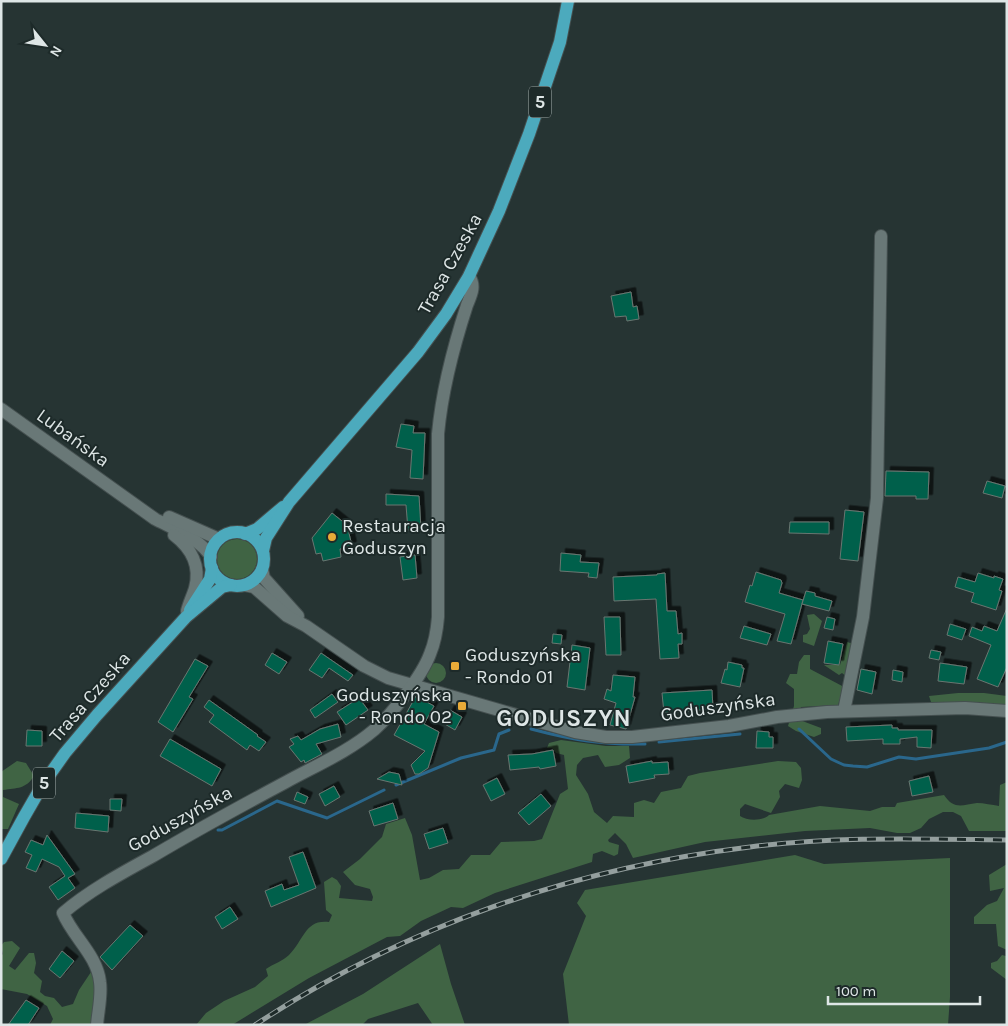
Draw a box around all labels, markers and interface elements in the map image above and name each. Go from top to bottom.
north arrow [20,20,70,70]
text: N [46,43,66,60]
road number: 5 [529,86,551,118]
street label: Trasa Czeska [413,210,487,318]
street label: Lubańska [32,404,114,472]
place label: Restauracja Goduszyn [342,515,446,559]
marker: Restauracja Goduszyn [326,531,338,543]
place label: Goduszyńska - Rondo 01 [465,644,581,688]
street label: Trasa Czeska [45,648,135,746]
marker: Goduszyńska - Rondo 01 [449,660,461,672]
place label: Goduszyńska - Rondo 02 [336,684,452,728]
street label: Goduszyńska [659,688,777,726]
marker: Goduszyńska - Rondo 02 [456,700,468,712]
district label: GODUSZYN [496,704,632,732]
road number: 5 [33,768,55,798]
street label: Goduszyńska [124,781,236,857]
scale bar [828,974,980,1006]
text: 100 m [836,982,876,1000]

